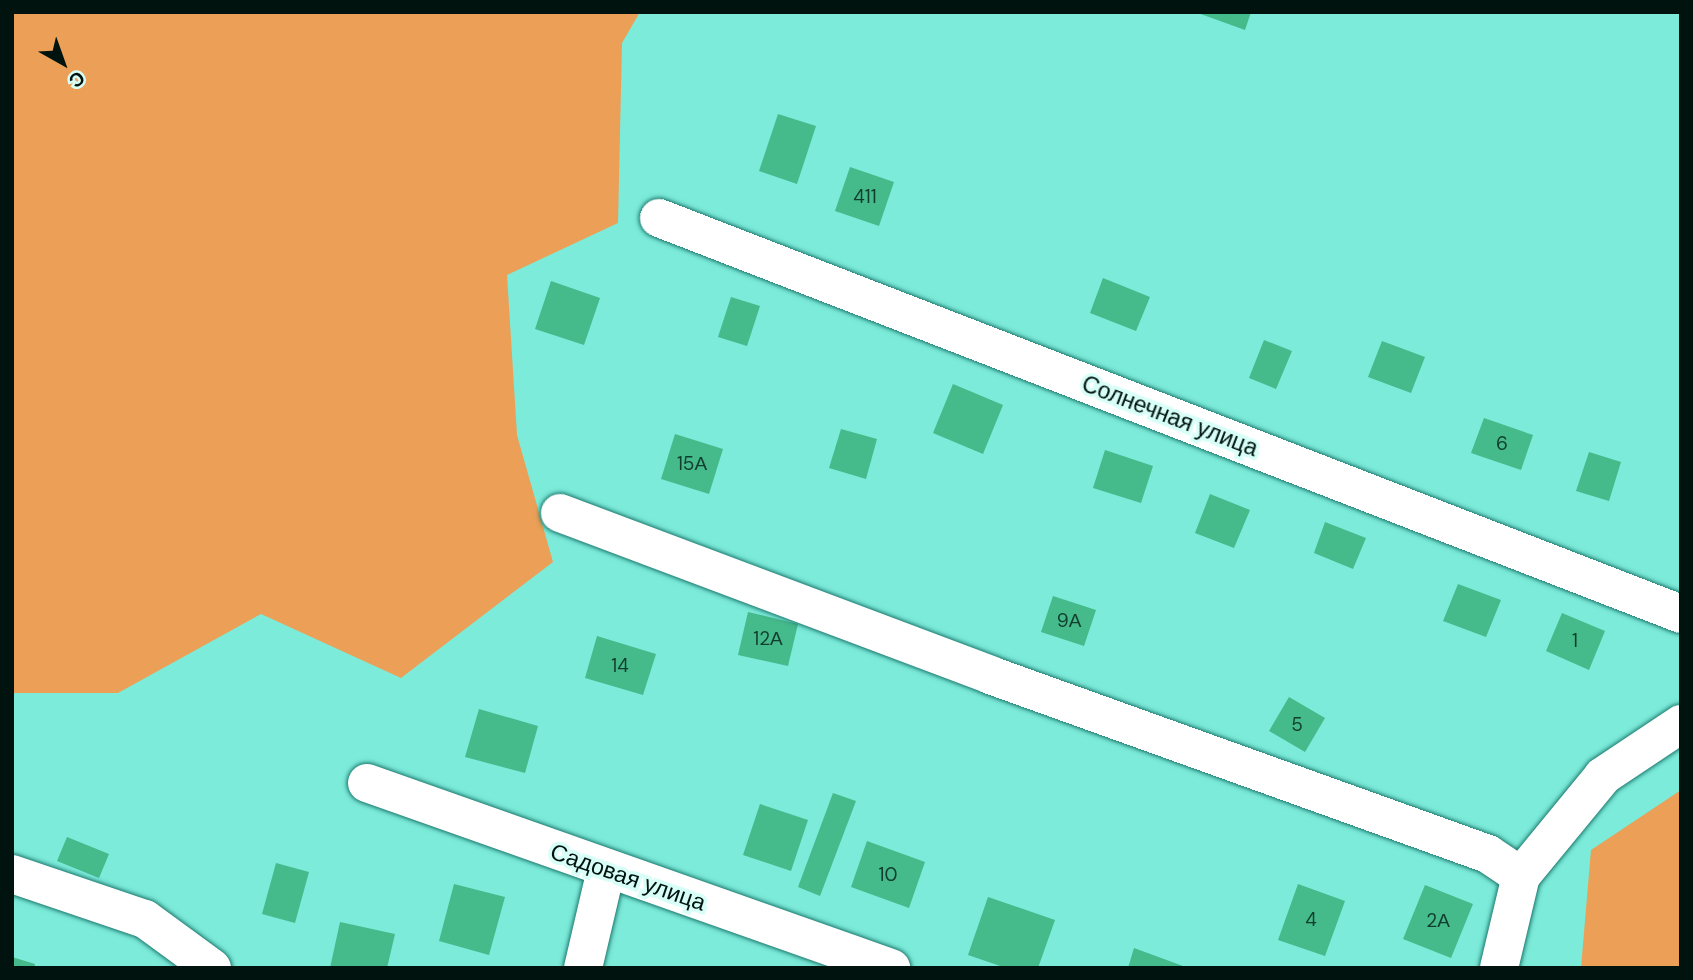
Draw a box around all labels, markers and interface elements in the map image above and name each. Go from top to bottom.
north arrow [28,28,98,98]
text: С [64,65,90,93]
house number: 411 [853,186,877,208]
street label: Солнечная улица [1078,370,1262,462]
house number: 6 [1496,433,1508,455]
house number: 15А [677,453,707,475]
house number: 9А [1057,610,1081,632]
house number: 12А [753,628,783,650]
house number: 1 [1572,630,1578,652]
house number: 14 [611,655,629,677]
house number: 5 [1291,714,1303,736]
street label: Садовая улица [547,838,709,916]
house number: 10 [879,864,897,886]
house number: 4 [1305,909,1317,931]
house number: 2А [1426,910,1450,932]

